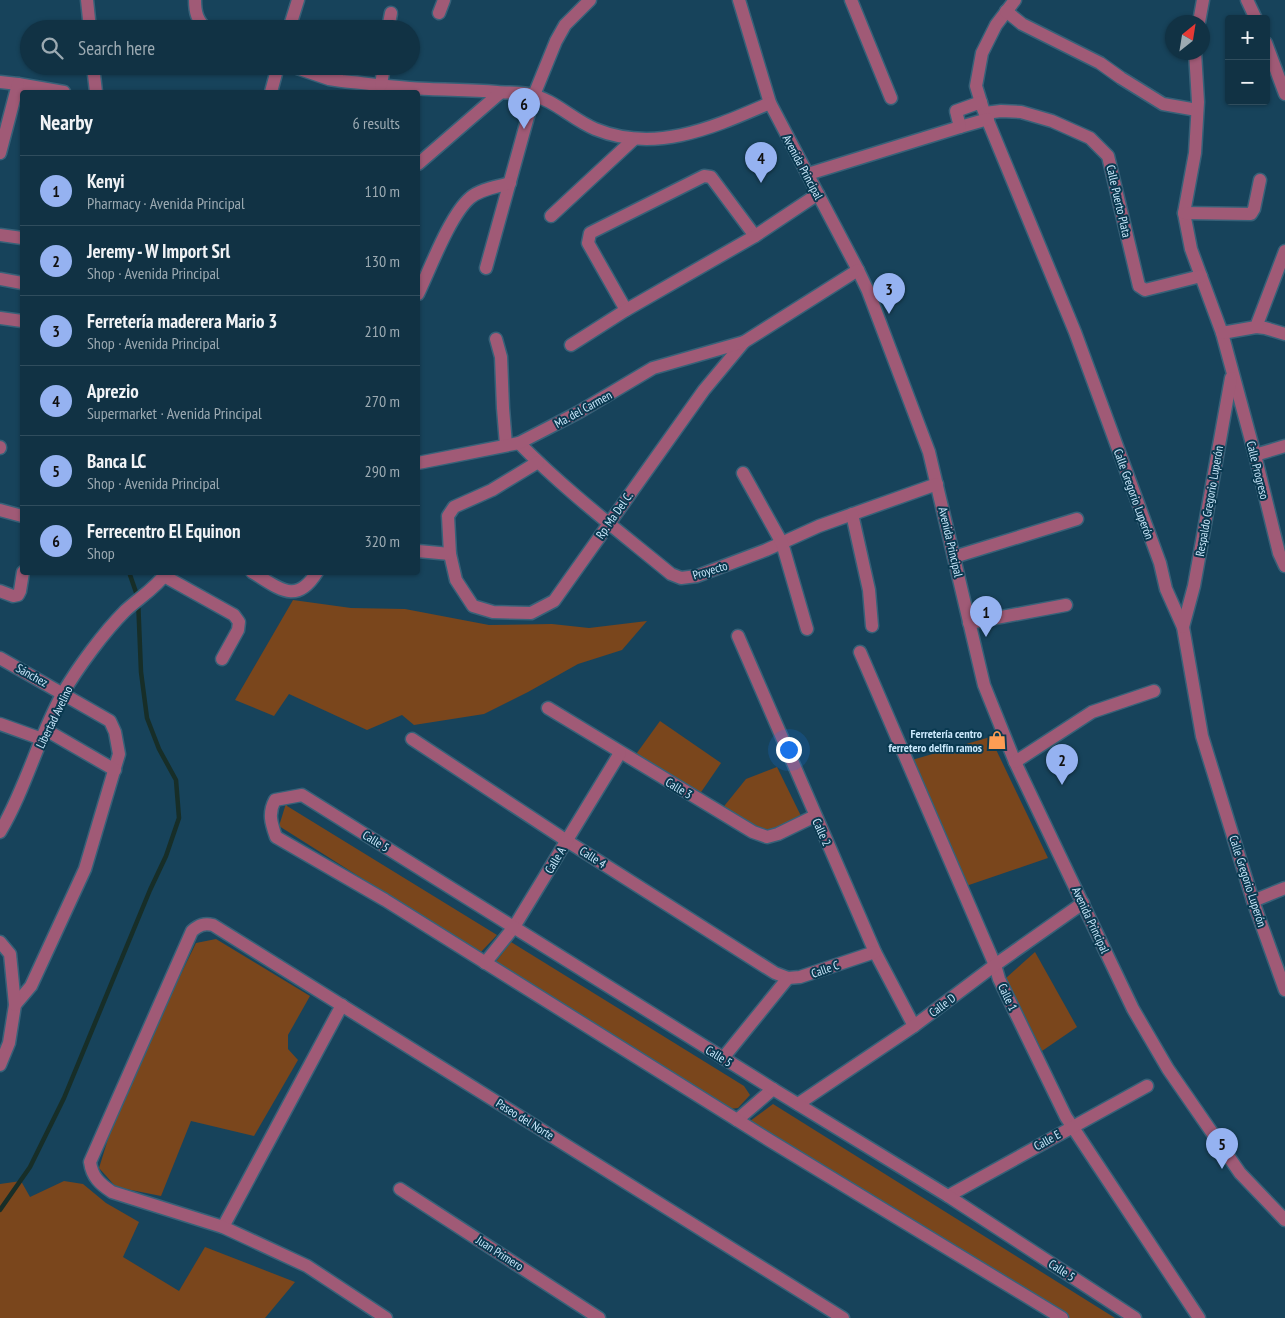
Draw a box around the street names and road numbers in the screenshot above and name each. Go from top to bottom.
street label: Avenida Principal [780,132,826,202]
street label: Calle Puerto Plata [1103,163,1135,239]
street label: Ma. del Carmen [552,387,614,431]
street label: Calle Progreso [1244,439,1272,501]
street label: Respaldo Gregorio Luperón [1192,445,1226,557]
street label: Calle Gregorio Luperón [1111,447,1157,541]
street label: Rp. Ma Del C. [592,489,636,541]
street label: Avenida Principal [936,506,966,579]
street label: Proyecto [691,558,729,582]
street label: Sánchez [14,660,50,690]
street label: Libertad Avelino [32,683,76,751]
street label: Calle 3 [663,774,695,802]
street label: Calle 2 [809,816,835,848]
street label: Calle 5 [360,827,392,855]
street label: Calle Gregorio Luperón [1226,833,1270,929]
street label: Calle 4 [577,843,610,871]
street label: Calle A [541,844,569,876]
street label: Avenida Principal [1069,885,1113,956]
street label: Calle C [809,957,841,981]
street label: Calle 1 [995,981,1021,1013]
street label: Calle D [926,990,958,1020]
street label: Calle 5 [703,1042,735,1070]
street label: Paseo del Norte [493,1095,557,1143]
street label: Calle E [1031,1127,1063,1153]
street label: Juan Primero [473,1232,526,1274]
street label: Calle 5 [1046,1256,1078,1284]

